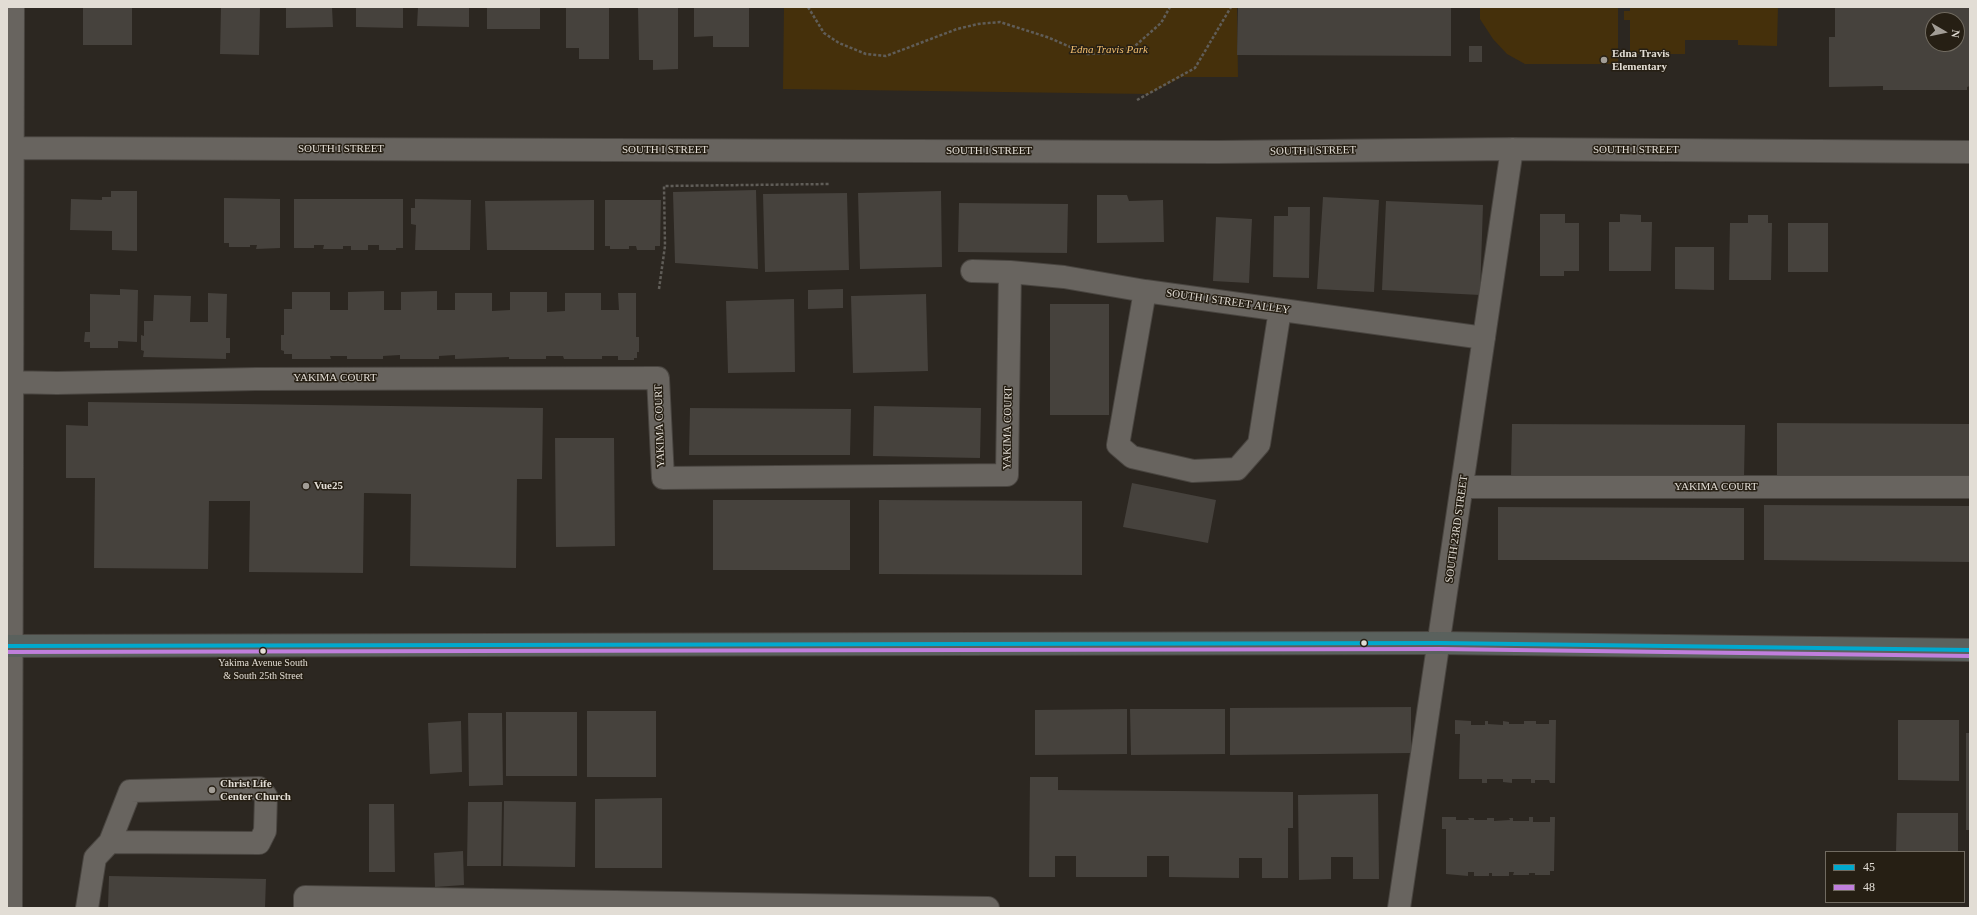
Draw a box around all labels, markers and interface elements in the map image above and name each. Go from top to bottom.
north arrow [1925,12,1965,52]
text: N [1949,29,1962,39]
park label: Edna Travis Park [1070,43,1148,57]
place label: Edna Travis Elementary [1612,47,1670,73]
marker: Edna Travis Elementary [1599,55,1609,65]
street label: SOUTH I STREET [298,142,384,156]
street label: SOUTH I STREET [622,143,708,157]
street label: SOUTH I STREET [1593,143,1679,157]
street label: SOUTH I STREET [946,144,1032,158]
street label: SOUTH I STREET [1270,144,1356,158]
street label: SOUTH I STREET ALLEY [1165,287,1291,317]
street label: YAKIMA COURT [293,371,377,385]
street label: YAKIMA COURT [652,384,668,468]
street label: YAKIMA COURT [1001,386,1015,470]
street label: SOUTH 23RD STREET [1443,474,1471,584]
place label: Vue25 [314,479,343,493]
street label: YAKIMA COURT [1674,480,1758,494]
marker: Vue25 [301,481,311,491]
unlabelled marker [1359,638,1369,648]
marker: Yakima Avenue South & South 25th Street [258,646,268,656]
place label: Yakima Avenue South & South 25th Street [218,657,308,680]
place label: Christ Life Center Church [220,777,291,803]
marker: Christ Life Center Church [207,785,217,795]
legend [1825,851,1965,903]
text: 45 [1863,860,1875,874]
text: 48 [1863,880,1875,894]

